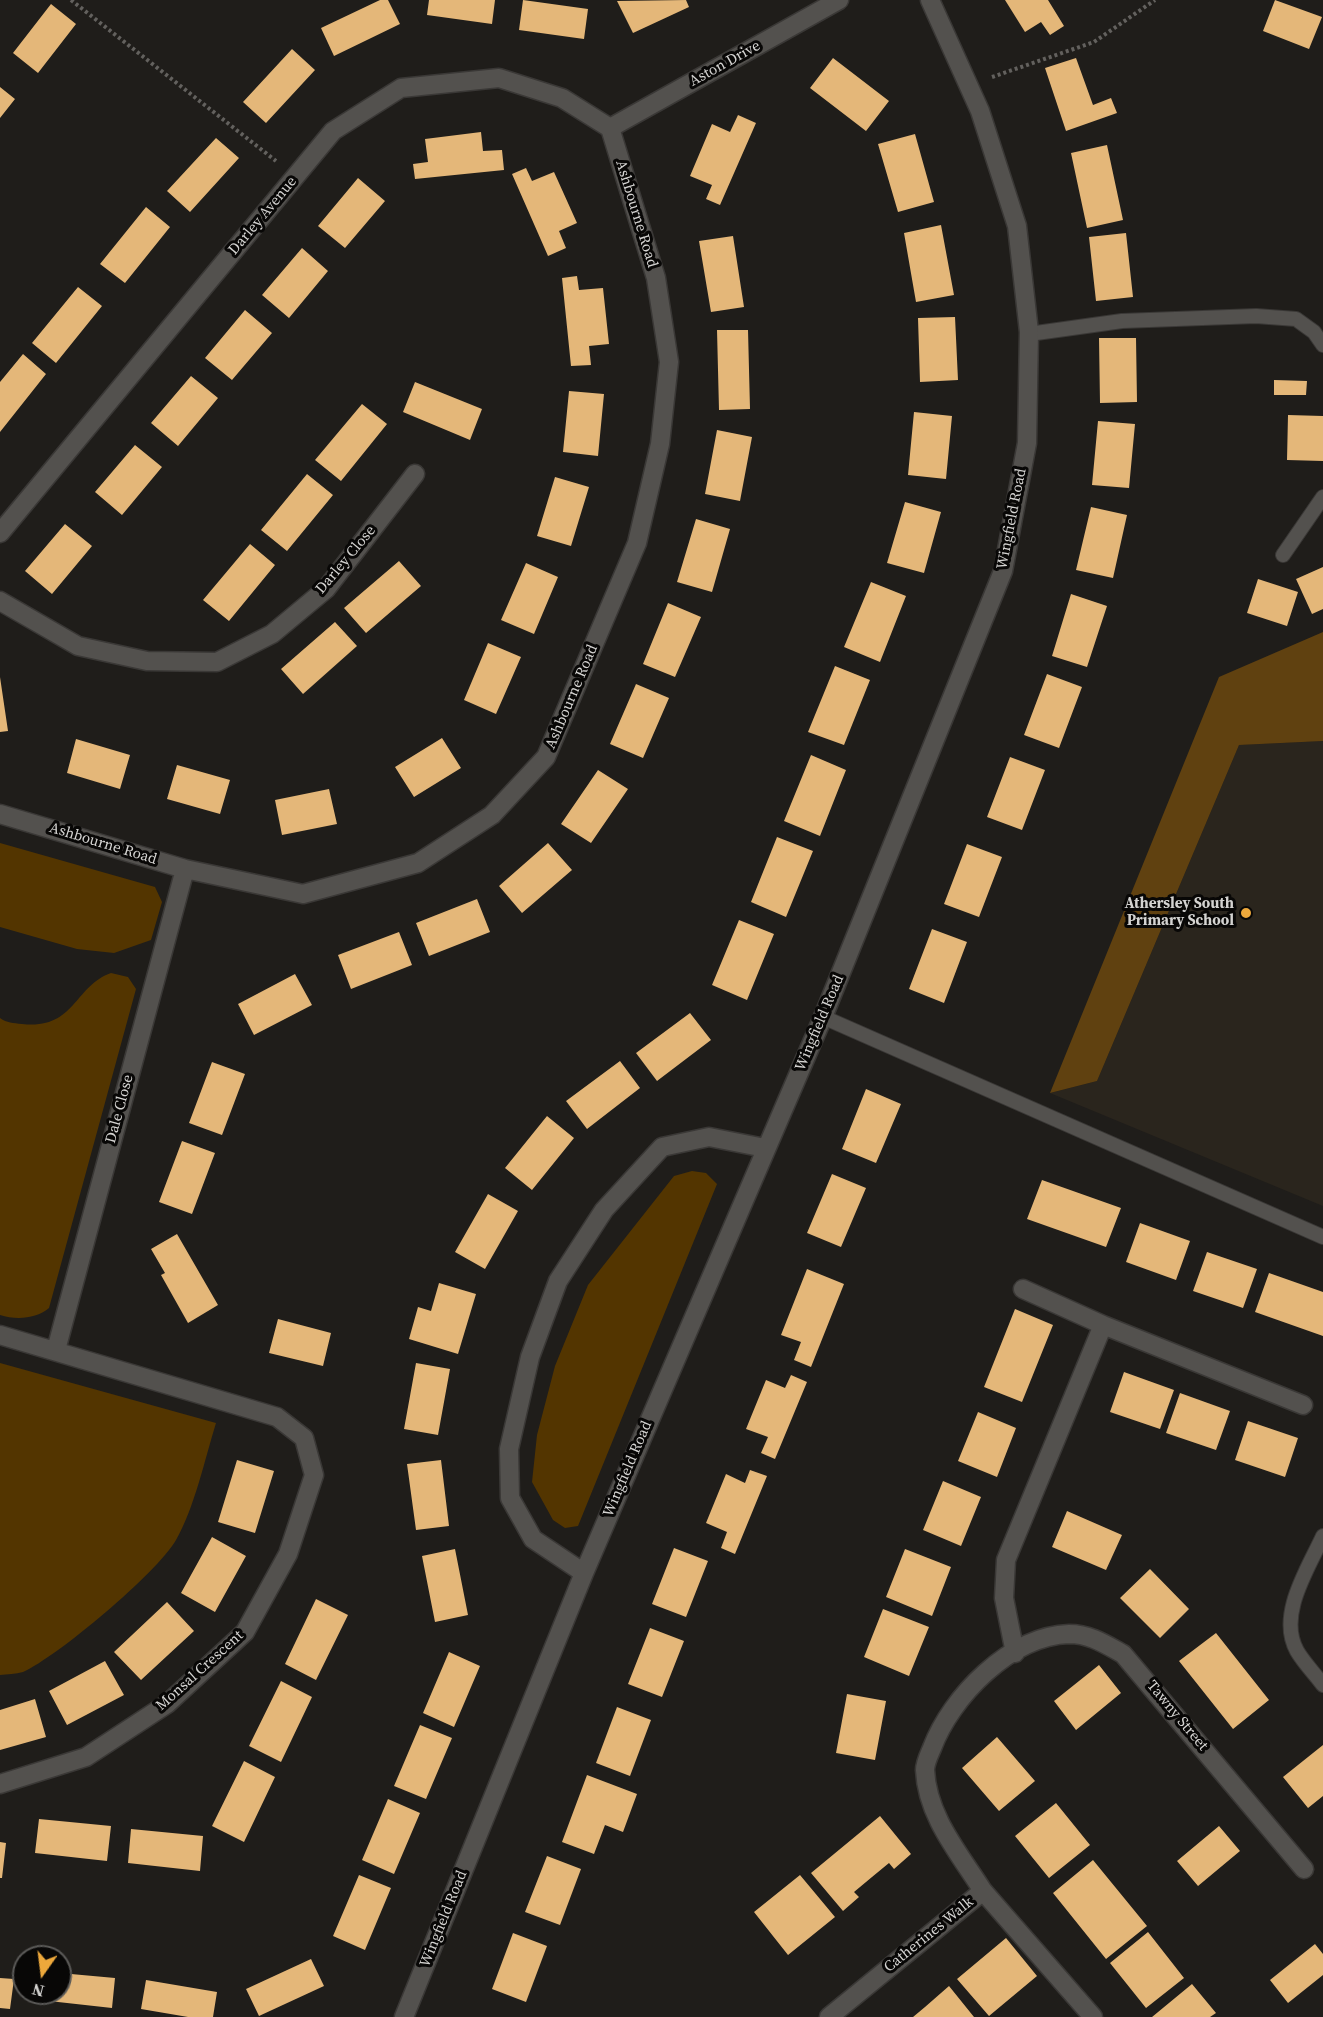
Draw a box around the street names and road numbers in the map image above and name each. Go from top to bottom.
street label: Aston Drive [686,37,764,91]
street label: Ashbourne Road [611,158,661,270]
street label: Darley Avenue [225,173,301,259]
street label: Wingfield Road [993,467,1031,571]
street label: Darley Close [312,522,380,598]
street label: Ashbourne Road [542,642,602,752]
street label: Ashbourne Road [47,819,159,869]
street label: Wingfield Road [792,972,848,1074]
street label: Dale Close [102,1073,138,1145]
street label: Wingfield Road [600,1418,656,1520]
street label: Monsal Crescent [153,1627,247,1715]
street label: Tawny Street [1143,1677,1211,1755]
street label: Wingfield Road [416,1868,472,1970]
street label: Catherines Walk [881,1893,977,1977]

